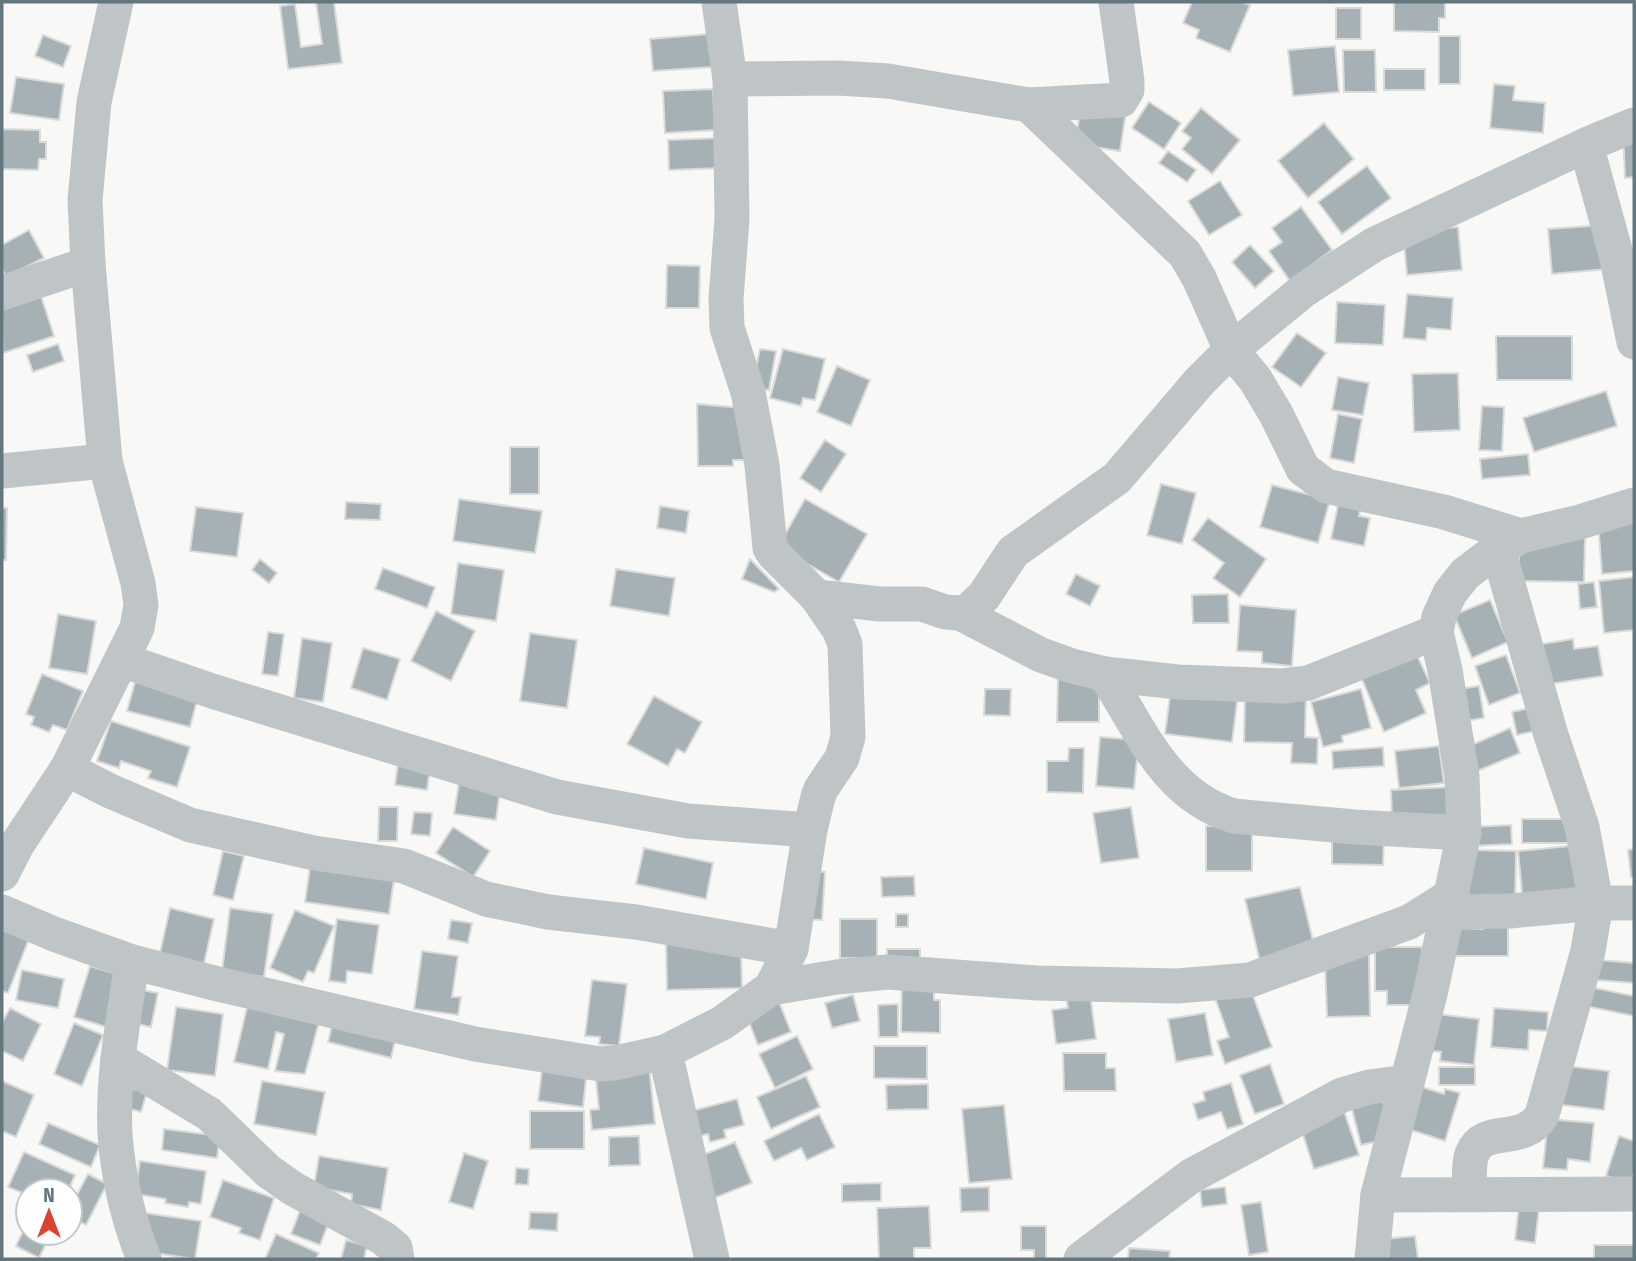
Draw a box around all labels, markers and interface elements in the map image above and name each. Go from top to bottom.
north arrow [14,1177,84,1247]
text: N [43,1184,55,1207]

